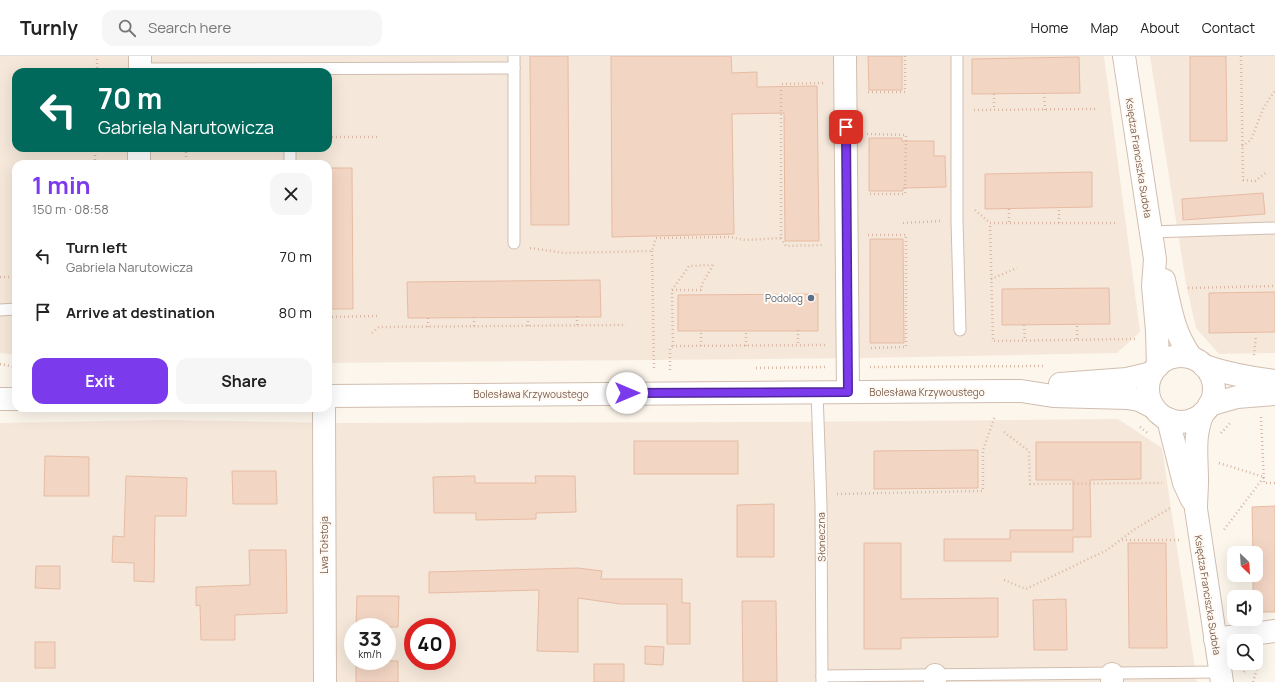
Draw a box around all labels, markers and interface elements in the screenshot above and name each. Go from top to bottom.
search box [102,10,382,46]
text: Turnly [20,15,78,41]
icon: search [116,17,138,39]
text: Search here [148,17,231,38]
text: Home [1031,18,1068,37]
text: Map [1090,18,1118,37]
text: About [1140,18,1180,37]
text: Contact [1202,18,1255,37]
text: 70 m [98,79,162,117]
icon: left [32,84,84,136]
street label: Księdza Franciszka Sudoła [1123,97,1155,219]
pin [829,110,863,144]
text: Gabriela Narutowicza [98,115,274,139]
icon: arrive [835,116,857,138]
text: 1 min [32,168,91,201]
button: close [270,173,312,215]
text: 150 m · 08:58 [32,200,109,218]
text: Turn left [66,237,128,258]
icon: left [32,245,54,267]
text: 70 m [280,246,312,267]
text: Gabriela Narutowicza [66,258,193,276]
place label: Podolog [765,291,803,305]
marker: Podolog [806,293,816,303]
icon: arrive [32,301,54,323]
text: Arrive at destination [66,302,215,323]
text: 80 m [278,302,312,323]
button: Exit [32,358,168,404]
button: Share [176,358,312,404]
position arrow [606,372,648,414]
street label: Bolesława Krzywoustego [869,385,985,399]
street label: Bolesława Krzywoustego [473,387,589,401]
street label: Słoneczna [814,512,828,562]
street label: Lwa Tołstoja [317,516,331,574]
street label: Księdza Franciszka Sudoła [1192,534,1224,656]
north arrow [1227,546,1263,582]
map controls [1227,546,1263,670]
button: sound [1227,590,1263,626]
speed limit sign: 40 [404,618,456,670]
text: 33 [358,625,382,652]
button: search [1227,634,1263,670]
text: km/h [358,647,382,661]

